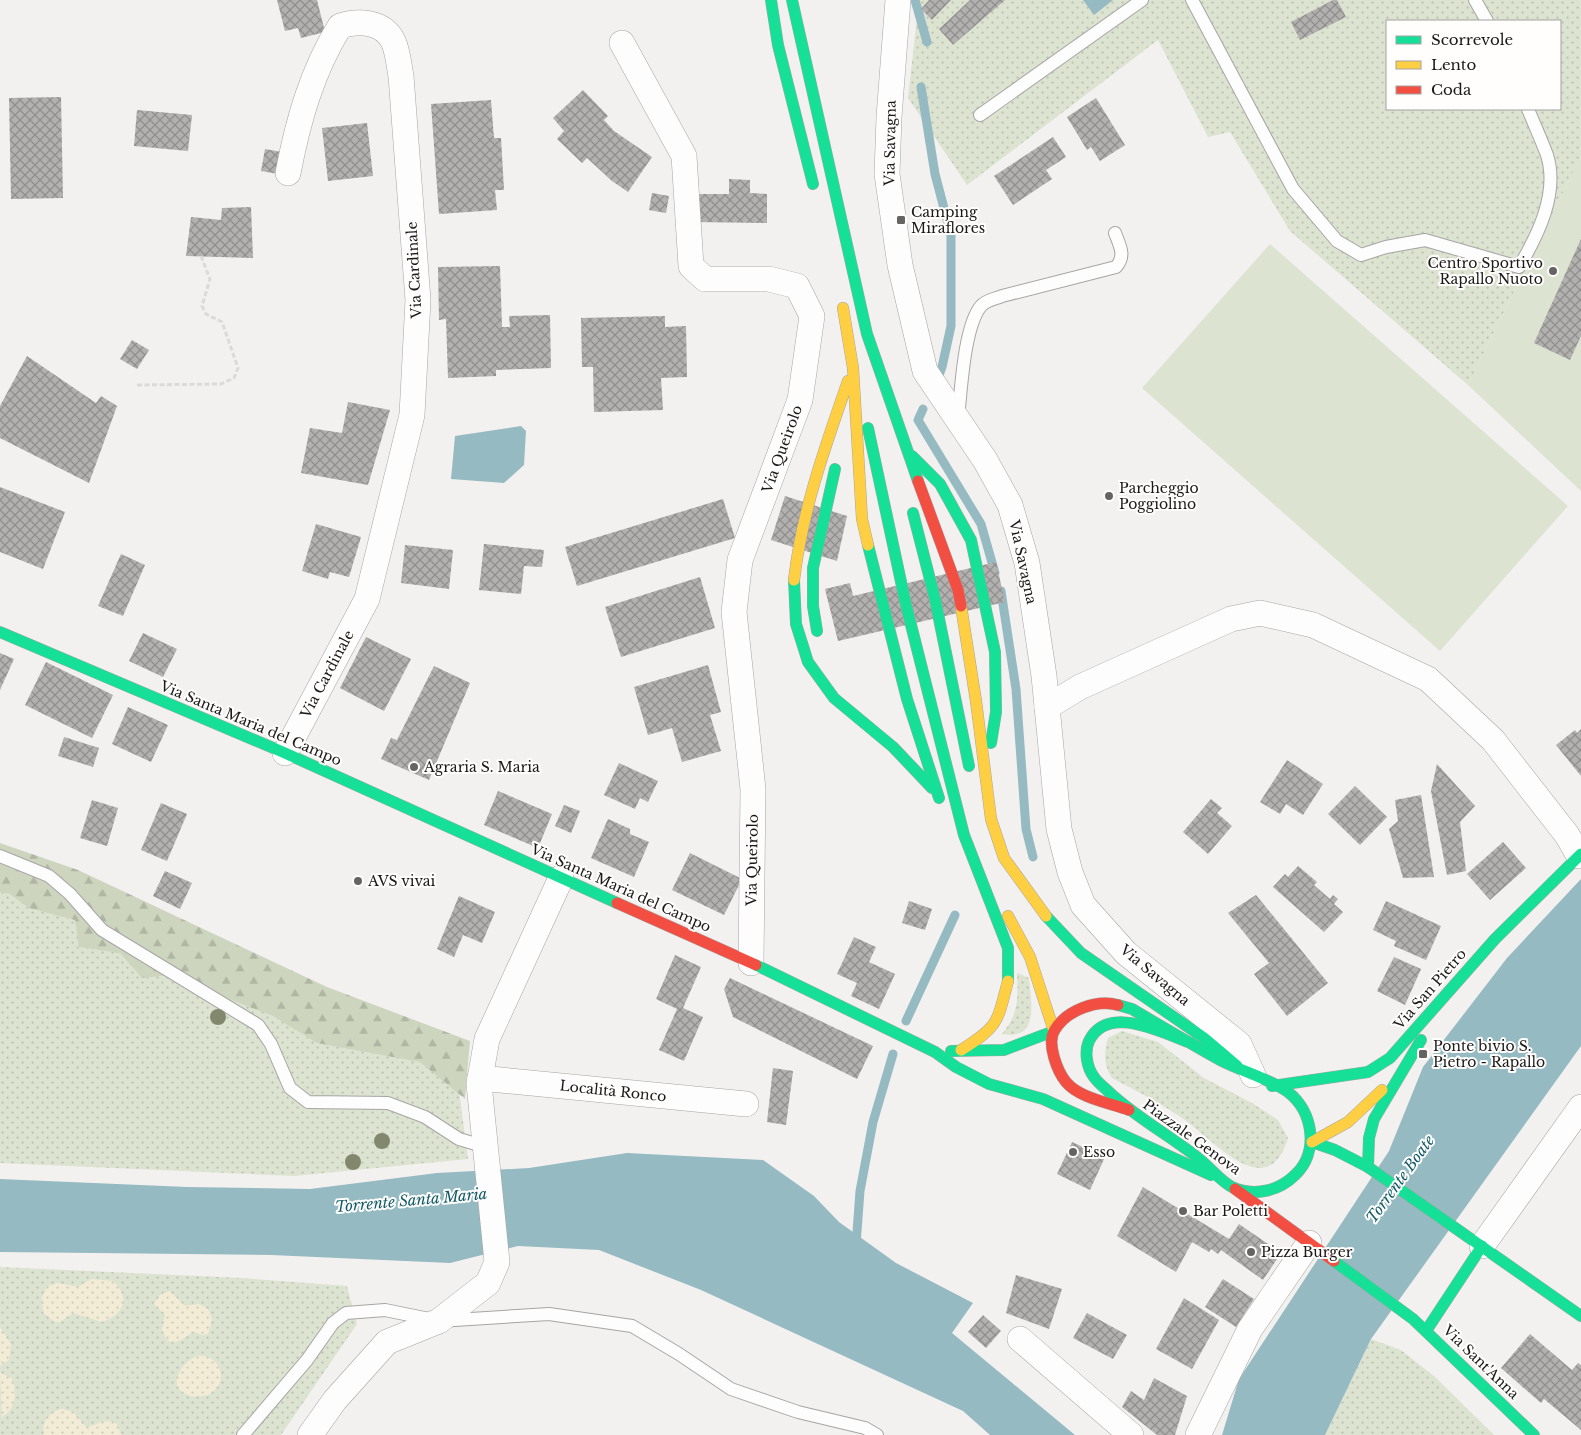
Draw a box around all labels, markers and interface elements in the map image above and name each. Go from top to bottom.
legend [1386,20,1561,110]
text: Scorrevole [1431,30,1513,49]
text: Lento [1431,55,1477,74]
text: Coda [1431,80,1472,99]
street label: Via Savagna [880,100,900,187]
place label: Camping Miraflores [911,203,985,237]
marker: Camping Miraflores [895,214,907,226]
street label: Via Cardinale [402,221,426,320]
place label: Centro Sportivo Rapallo Nuoto [1427,254,1543,288]
marker: Centro Sportivo Rapallo Nuoto [1547,265,1559,277]
street label: Via Queirolo [757,403,806,496]
place label: Parcheggio Poggiolino [1119,479,1199,513]
marker: Parcheggio Poggiolino [1103,490,1115,502]
street label: Via Savagna [1005,517,1041,606]
street label: Via Cardinale [296,627,358,722]
street label: Via Santa Maria del Campo [157,676,344,769]
place label: Agraria S. Maria [423,758,540,776]
marker: Agraria S. Maria [408,761,420,773]
street label: Via Queirolo [742,814,762,907]
street label: Via Santa Maria del Campo [527,840,714,936]
place label: AVS vivai [367,872,436,890]
marker: AVS vivai [352,875,364,887]
street label: Via Savagna [1116,940,1194,1010]
street label: Via San Pietro [1389,945,1470,1034]
place label: Ponte bivio S. Pietro - Rapallo [1433,1037,1545,1071]
marker: Ponte bivio S. Pietro - Rapallo [1417,1048,1429,1060]
street label: Località Ronco [559,1076,667,1106]
street label: Piazzale Genova [1139,1095,1245,1179]
water label: Torrente Boate [1362,1131,1438,1227]
place label: Esso [1083,1143,1115,1161]
marker: Esso [1067,1146,1079,1158]
water label: Torrente Santa Maria [334,1184,488,1216]
place label: Bar Poletti [1193,1202,1268,1220]
marker: Bar Poletti [1177,1205,1189,1217]
place label: Pizza Burger [1261,1243,1353,1261]
marker: Pizza Burger [1245,1246,1257,1258]
street label: Via Sant'Anna [1438,1320,1523,1403]

